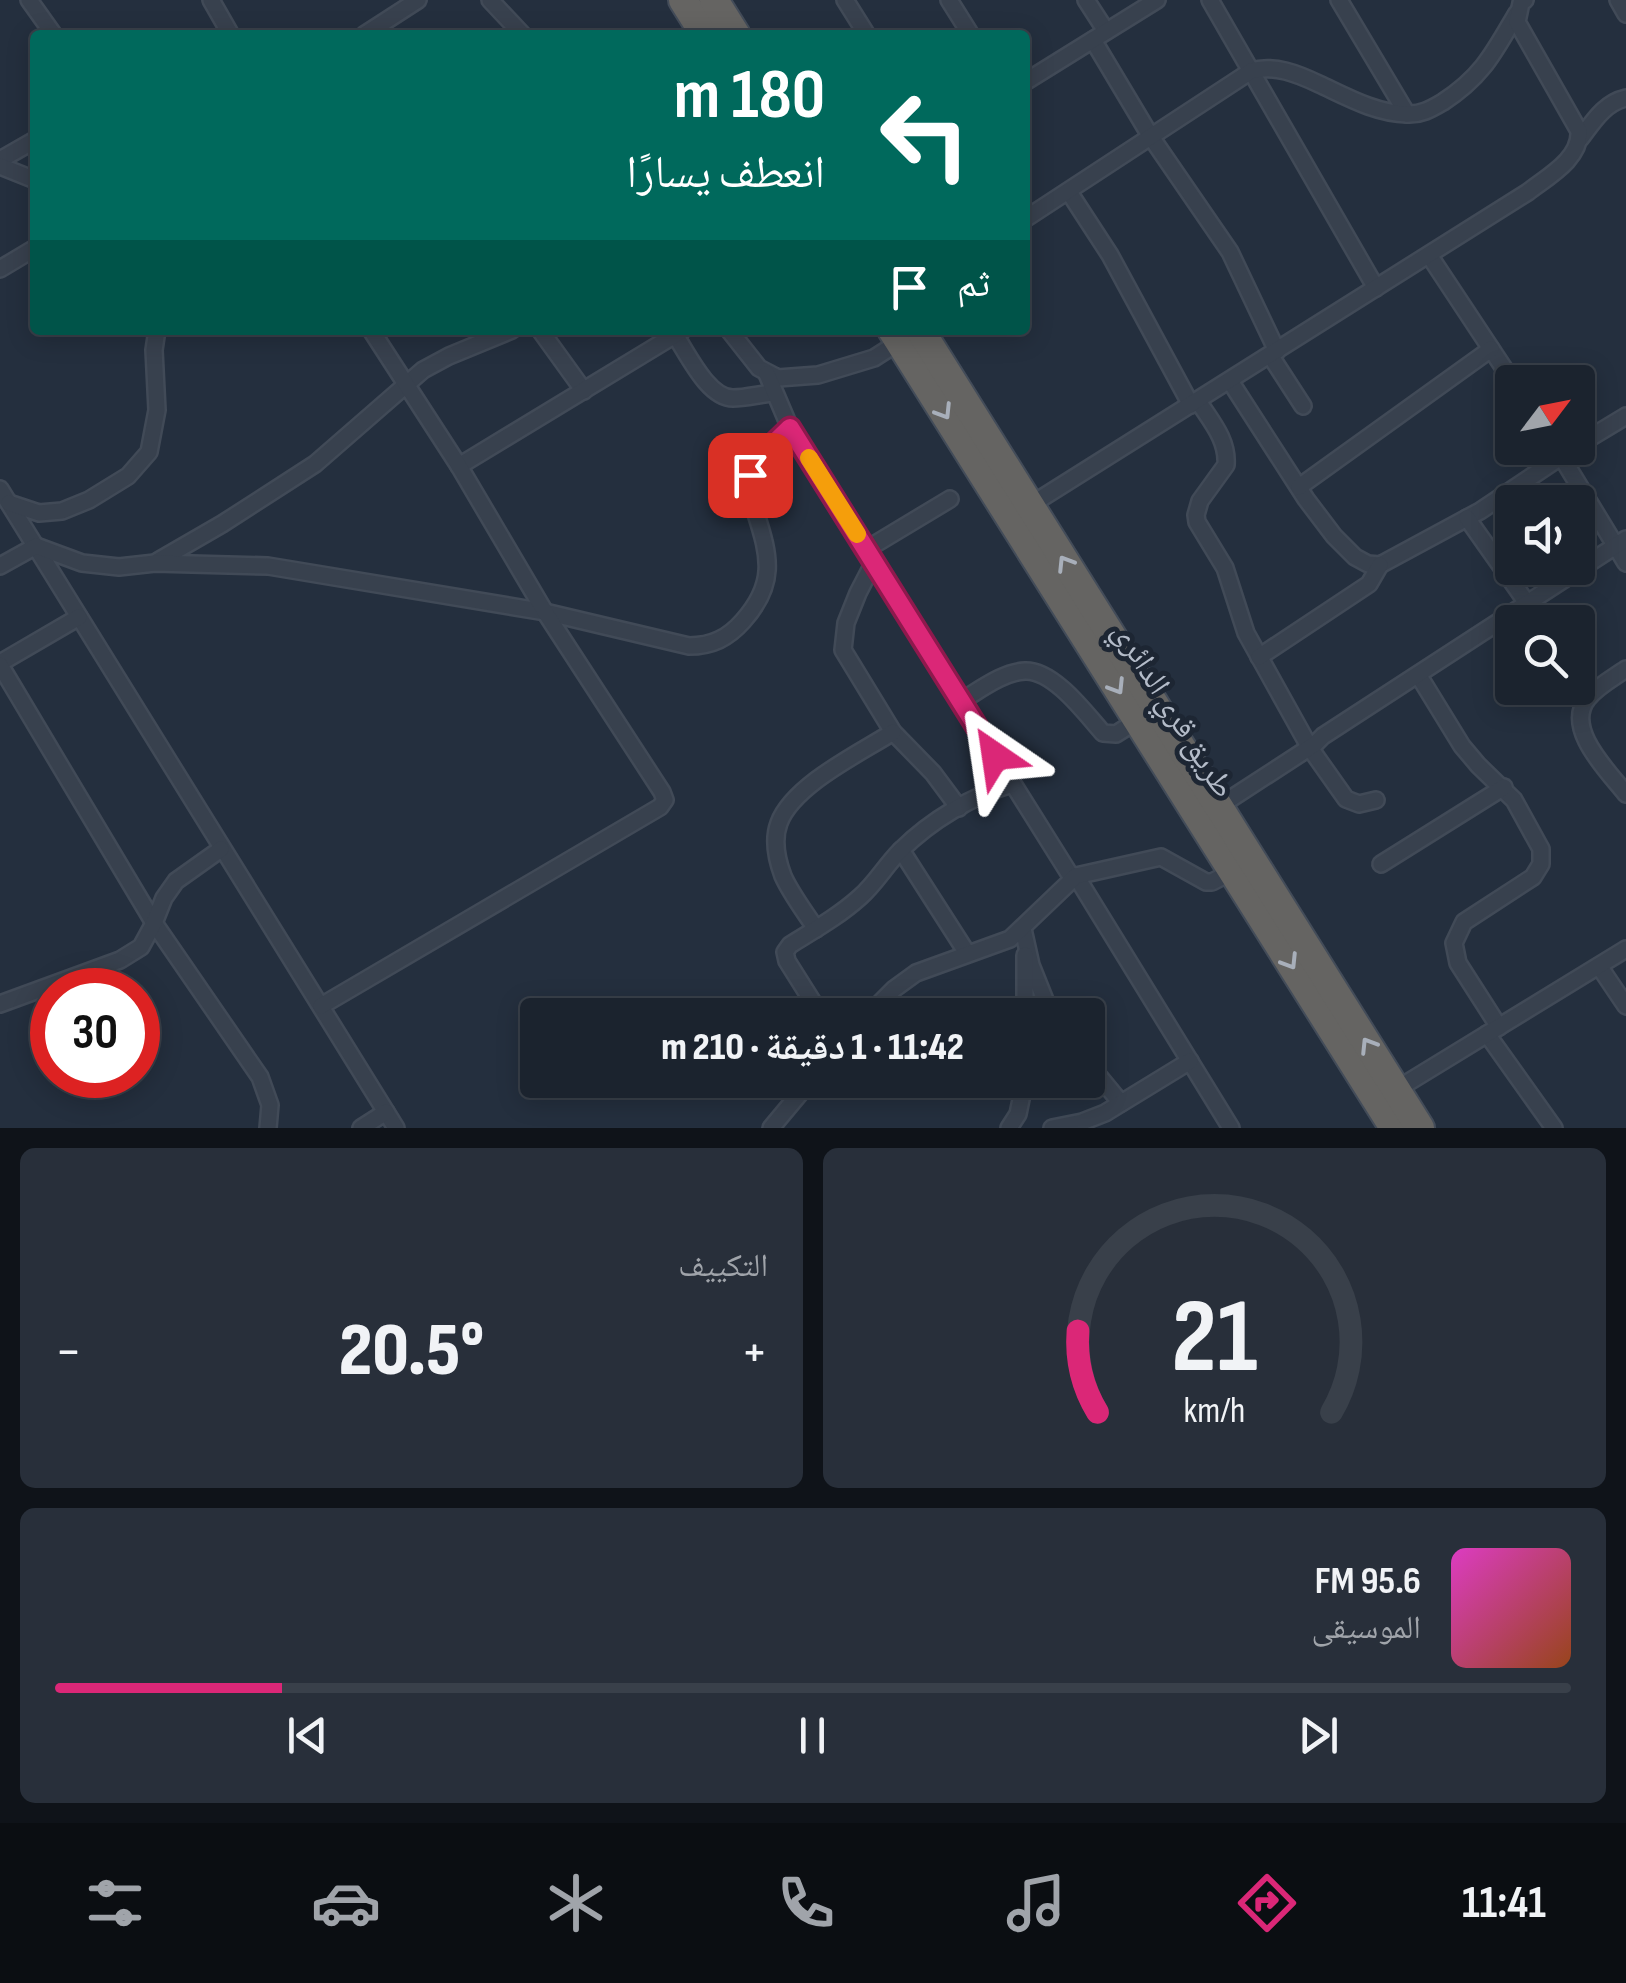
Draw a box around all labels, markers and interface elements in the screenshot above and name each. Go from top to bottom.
text: 180 m [674,54,825,138]
icon: left [860,70,990,200]
text: انعطف يسارًا [626,146,825,201]
icon: arrive [882,260,937,315]
text: ثم [957,262,990,307]
north arrow [1495,365,1595,465]
map controls [1495,365,1595,705]
one-way arrow [932,402,951,420]
pin [708,433,793,518]
icon: arrive [723,448,778,503]
button: sound [1495,485,1595,585]
one-way arrow [1058,556,1077,574]
button: search [1495,605,1595,705]
street label: طريق قري الدائري [1100,615,1243,808]
one-way arrow [1105,677,1124,695]
position arrow [943,704,1047,808]
one-way arrow [1278,952,1297,970]
speed limit sign: 30 [30,968,160,1098]
text: 11:42 · 1 دقيقة · 210 m [661,1025,964,1070]
one-way arrow [1362,1038,1381,1056]
text: التكييف [678,1247,768,1286]
text: 21 [1171,1276,1258,1401]
text: 20.5° [339,1306,484,1397]
text: − [55,1319,82,1386]
text: + [741,1319,768,1386]
text: km/h [1184,1390,1245,1433]
text: 95.6 FM [1315,1559,1421,1604]
text: الموسيقى [1311,1609,1421,1648]
icon: previous [280,1708,335,1763]
icon: pause [785,1708,840,1763]
icon: next [1291,1708,1346,1763]
icon: filters [80,1868,150,1938]
icon: car [311,1868,381,1938]
icon: climate [541,1868,611,1938]
icon: phone [771,1868,841,1938]
icon: music [1001,1868,1071,1938]
icon: directions [1232,1868,1302,1938]
text: 11:41 [1462,1876,1546,1931]

